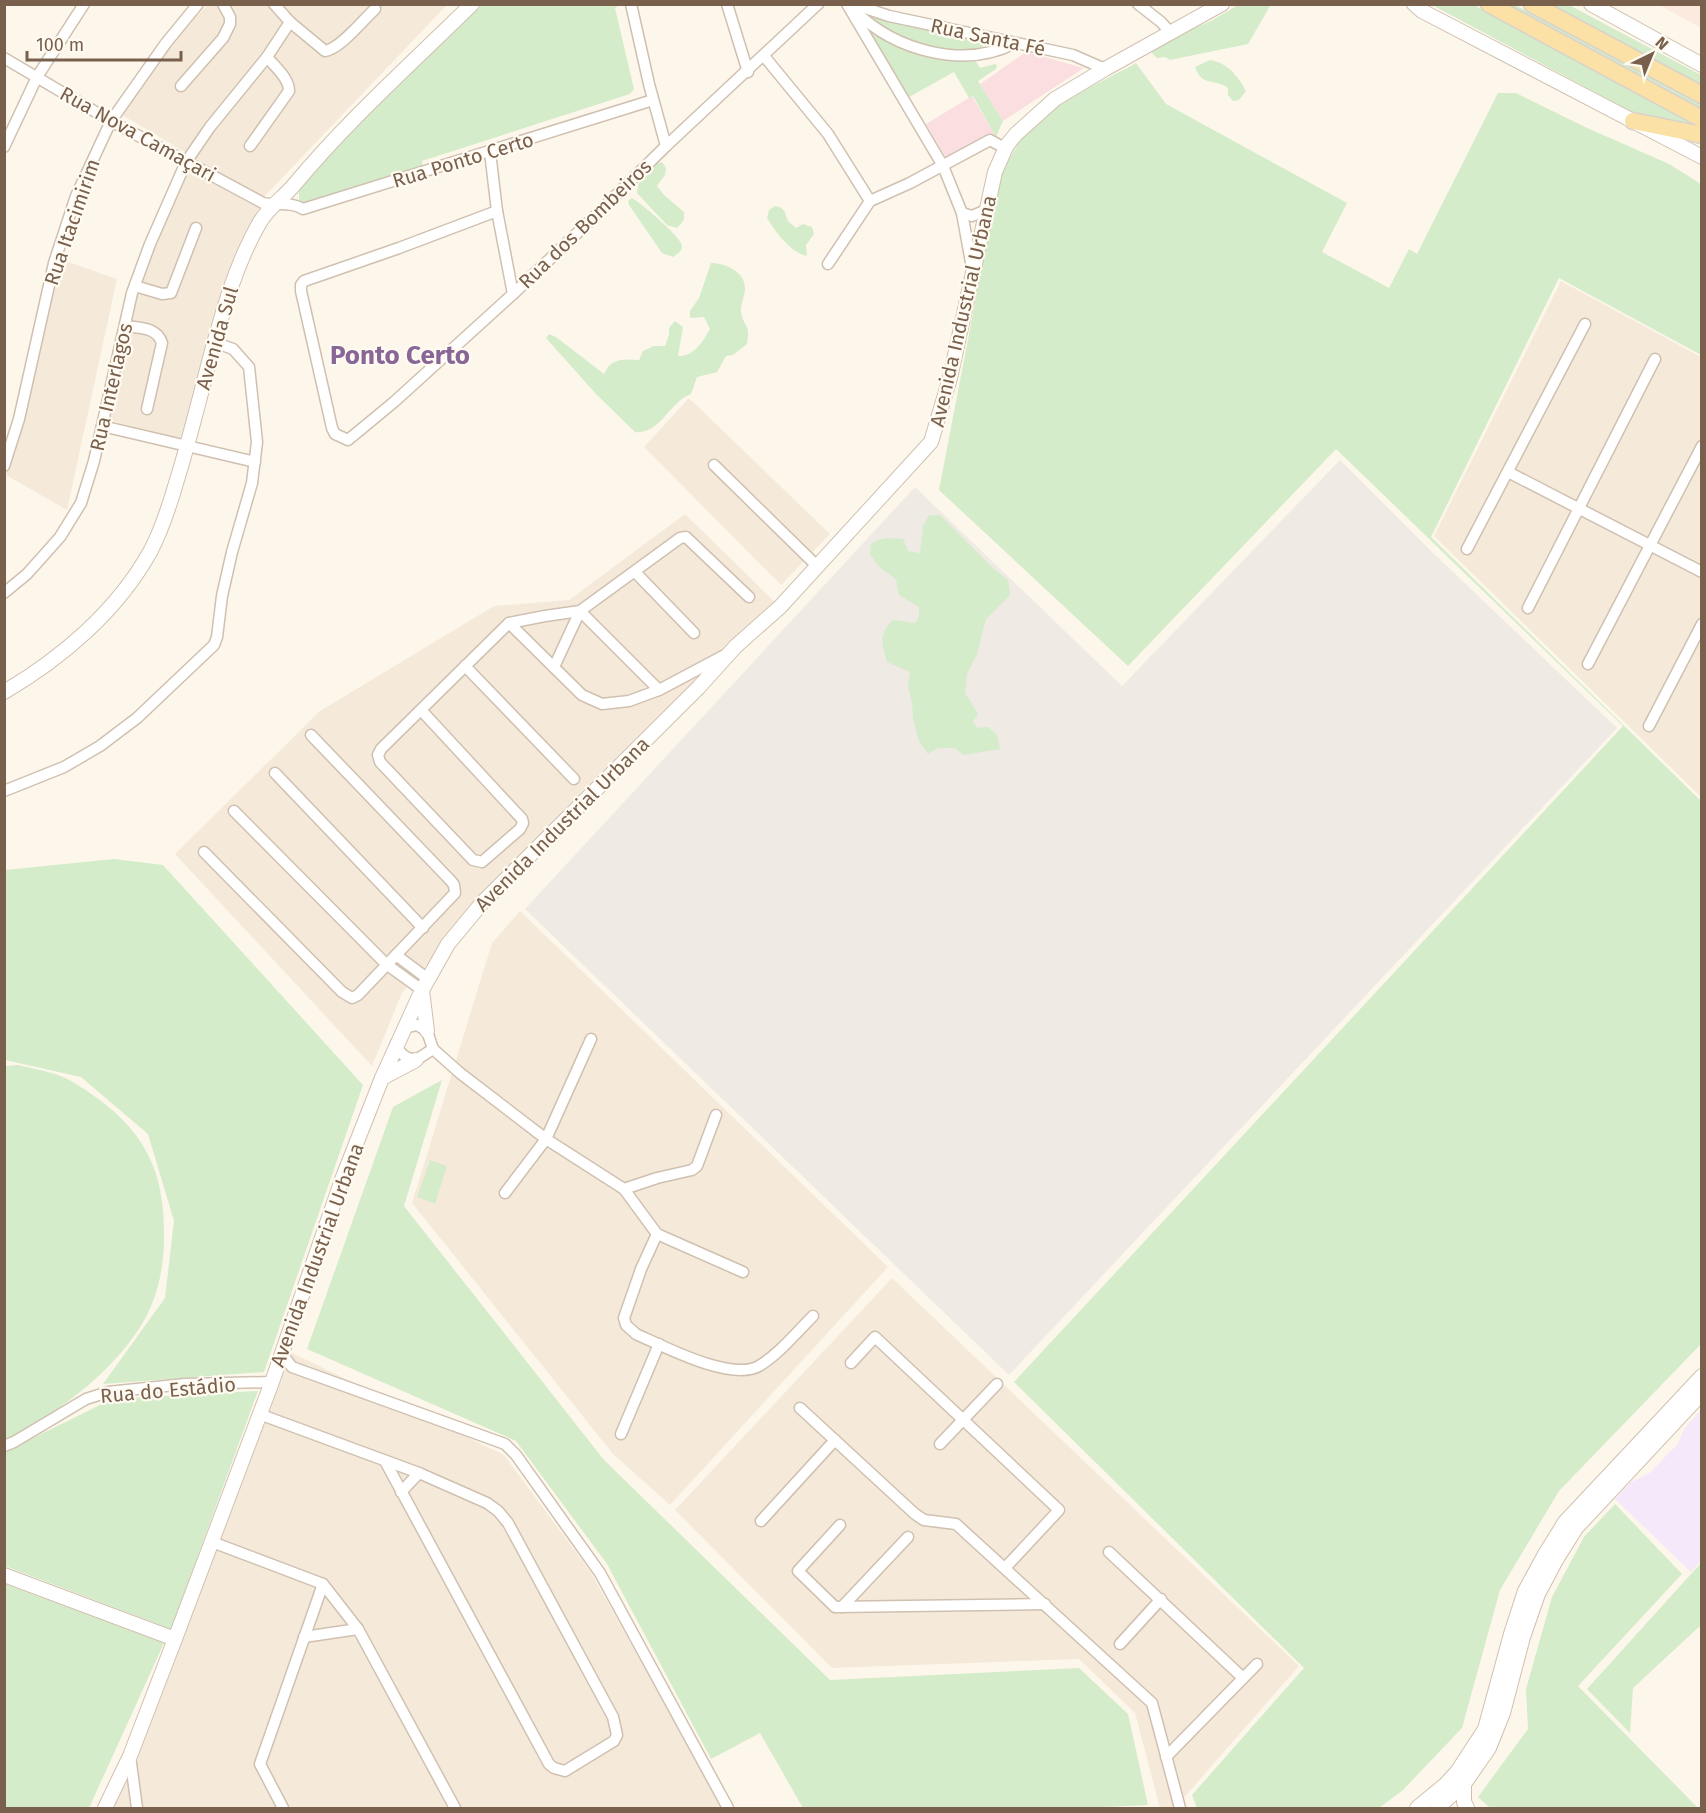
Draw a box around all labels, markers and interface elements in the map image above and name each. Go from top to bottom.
street label: Rua Santa Fé [928,13,1048,61]
scale bar [27,24,182,62]
north arrow [1622,24,1682,84]
text: N [1652,33,1672,54]
text: 100 m [36,34,84,56]
street label: Rua Nova Camaçari [55,81,220,188]
street label: Rua Ponto Certo [390,127,536,193]
street label: Rua dos Bombeiros [513,154,657,294]
street label: Rua Itacimirim [39,156,105,288]
street label: Avenida Industrial Urbana [925,193,1001,429]
street label: Avenida Sul [191,284,243,392]
street label: Rua Interlagos [85,321,137,453]
district label: Ponto Certo [330,340,470,371]
street label: Avenida Industrial Urbana [470,732,654,916]
street label: Avenida Industrial Urbana [265,1140,369,1370]
street label: Rua do Estádio [99,1372,237,1408]

